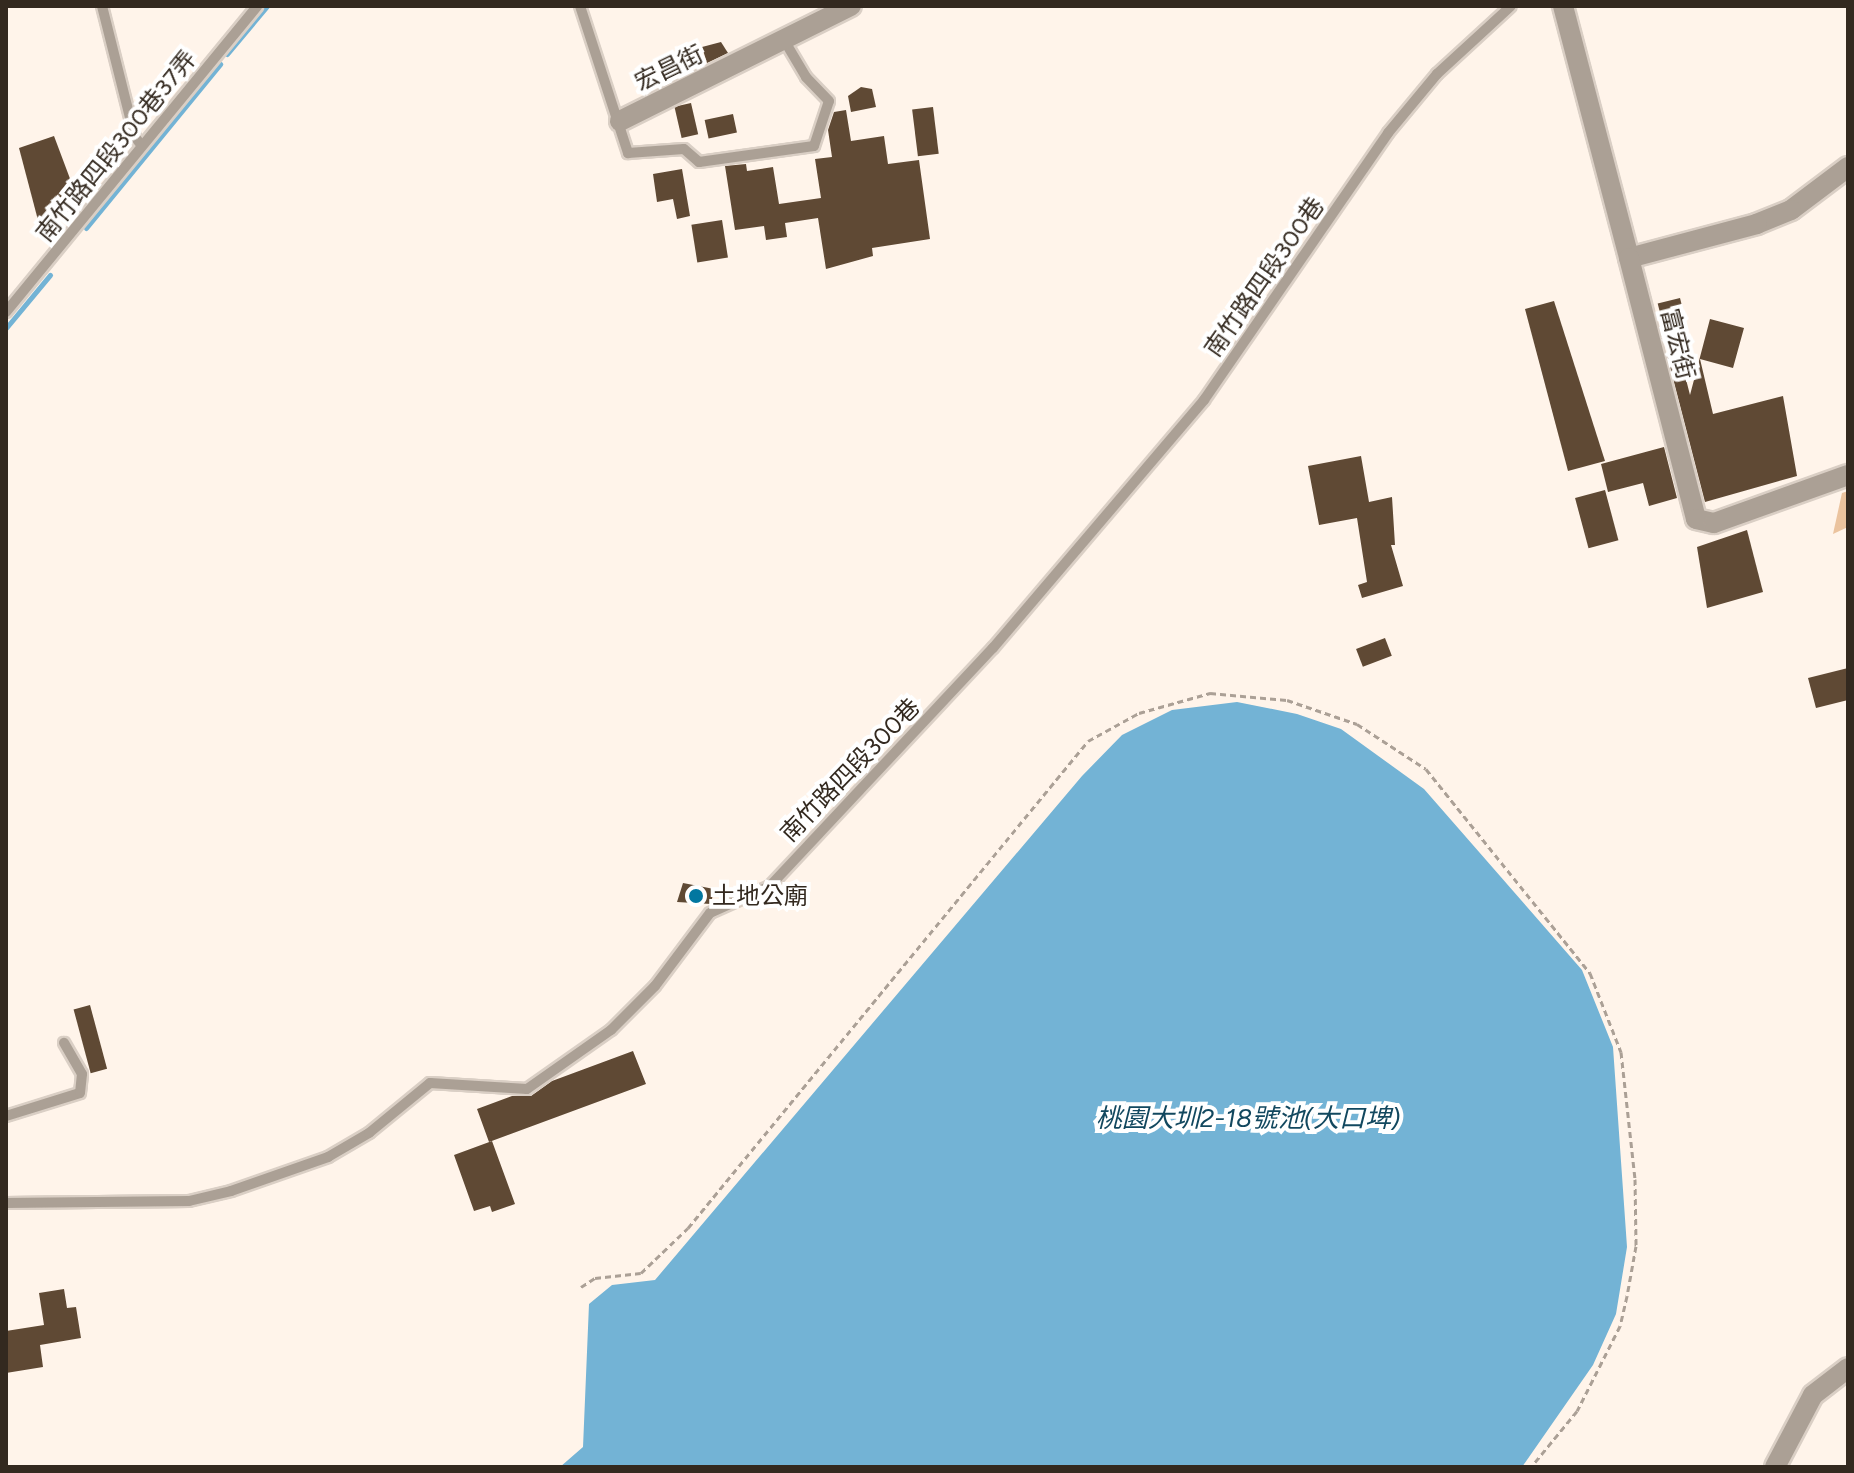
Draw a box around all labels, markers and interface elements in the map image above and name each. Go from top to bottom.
street label: 宏昌街 [630,39,708,97]
street label: 南竹路四段300巷37弄 [30,45,202,247]
street label: 南竹路四段300巷 [1198,192,1330,362]
street label: 富宏街 [1655,306,1701,382]
street label: 南竹路四段300巷 [774,692,926,848]
place label: 土地公廟 [712,882,808,910]
marker: 土地公廟 [687,887,705,905]
water label: 桃園大圳2-18號池(大口埤) [1096,1103,1400,1135]

